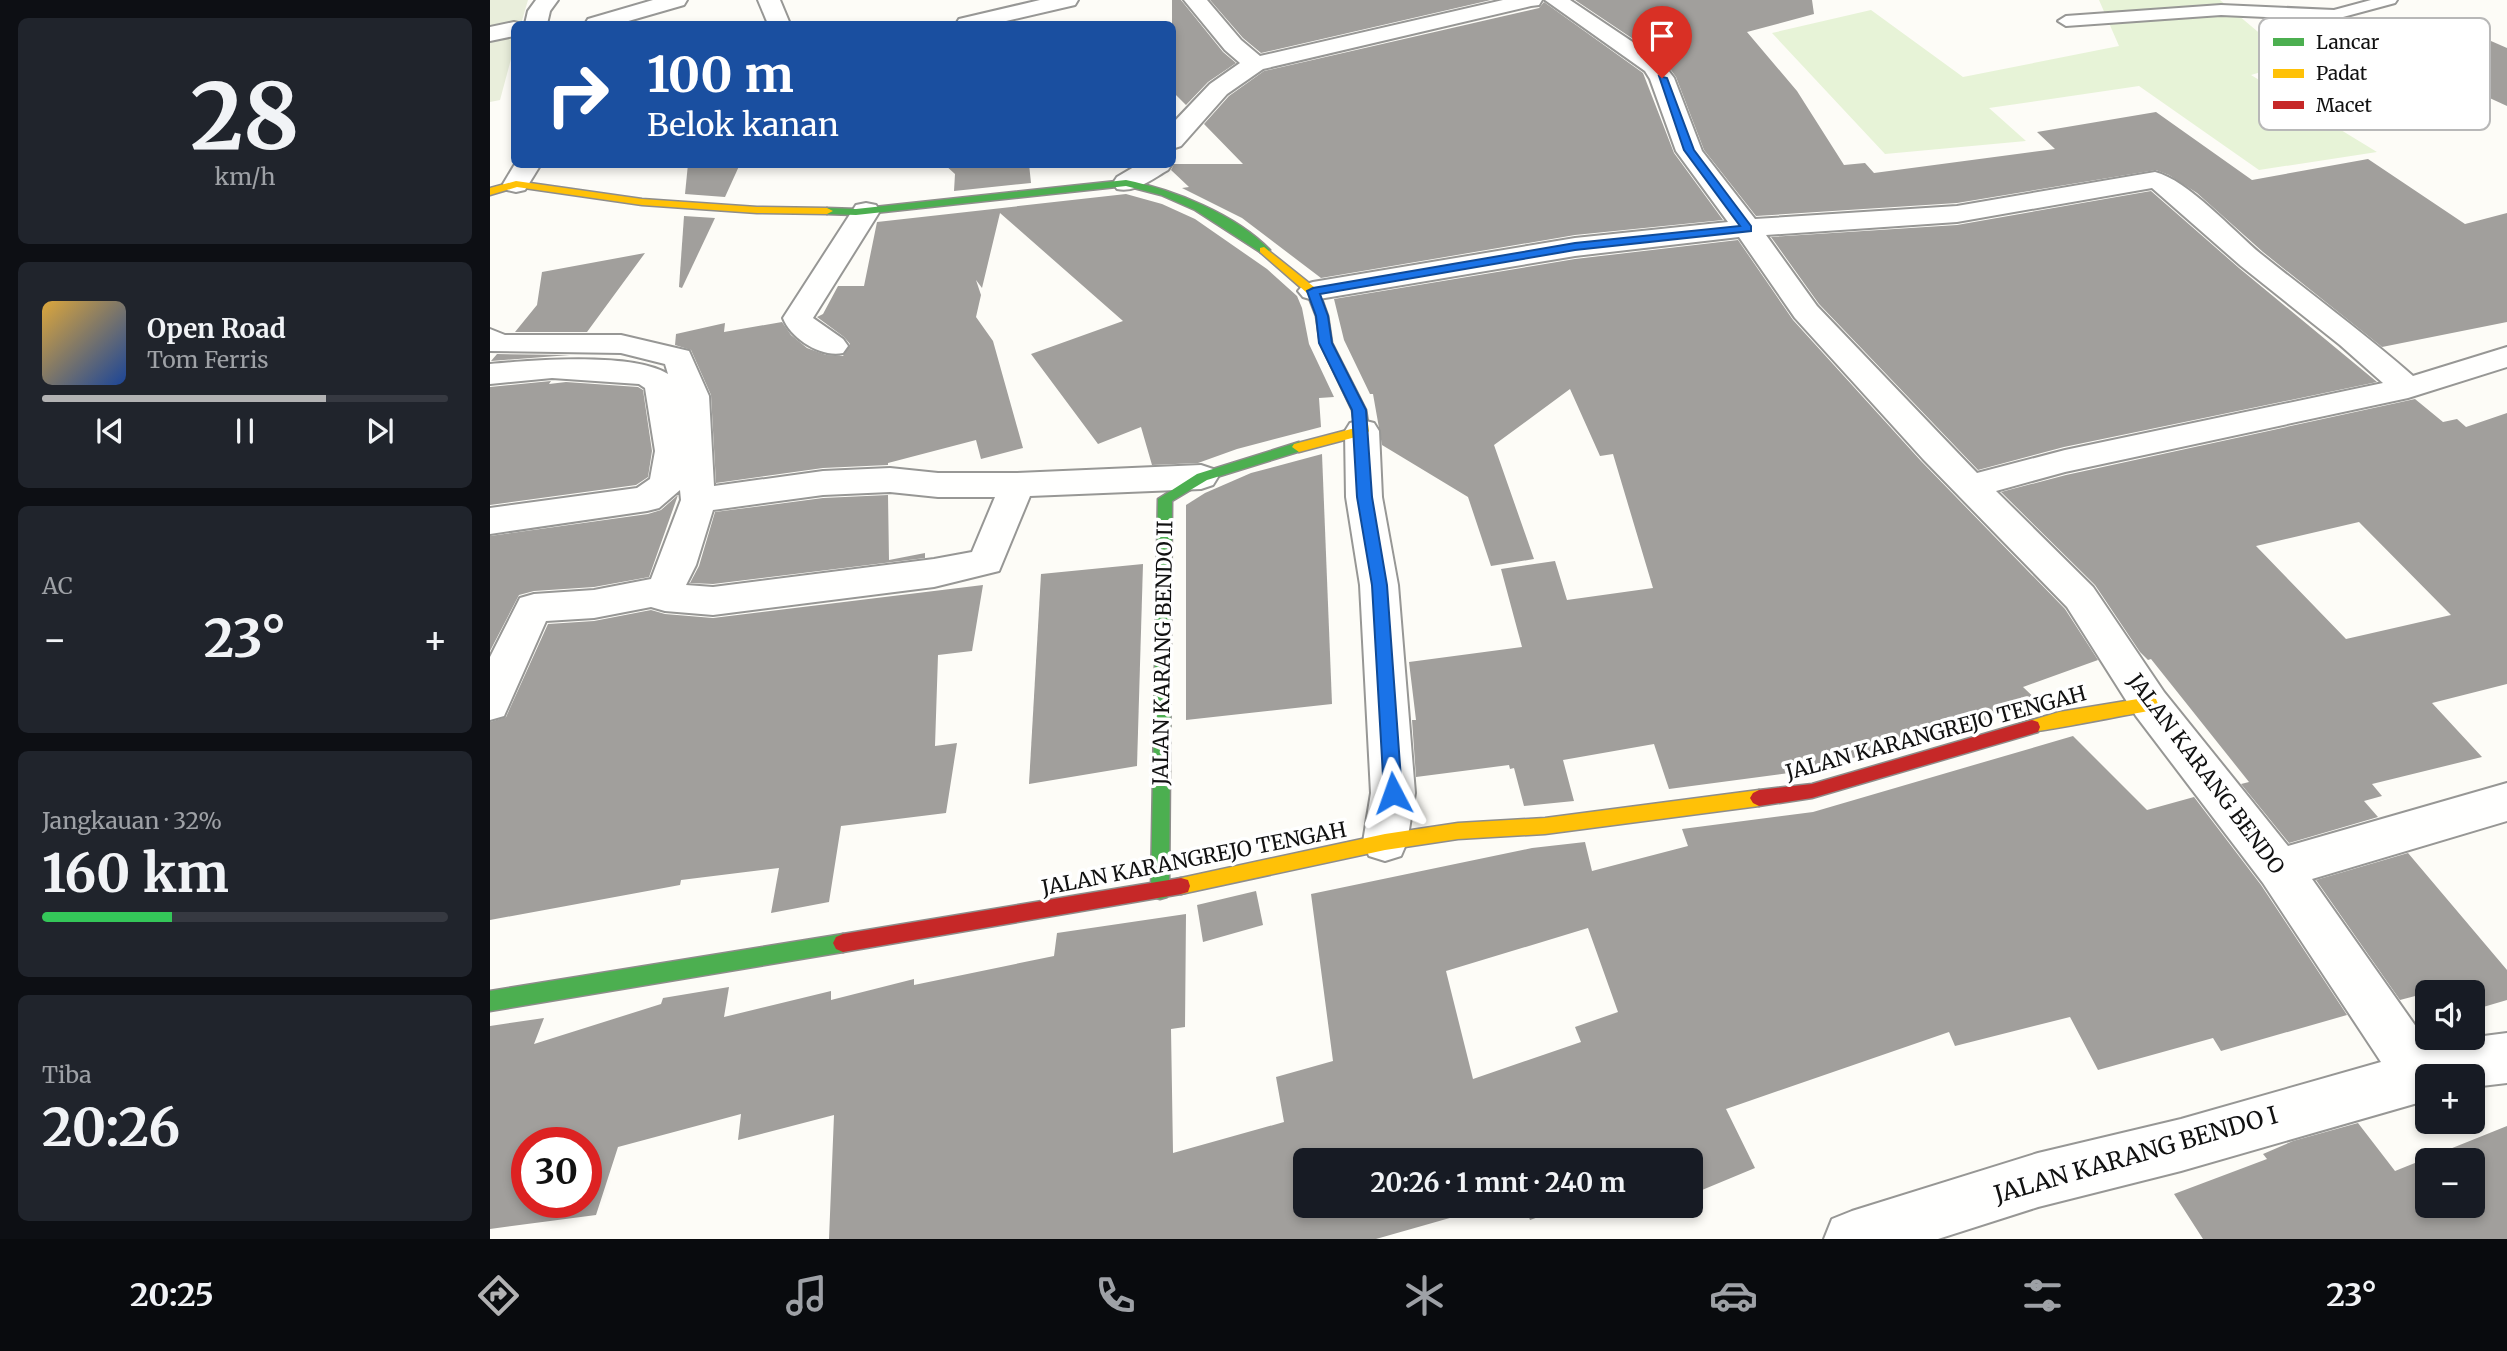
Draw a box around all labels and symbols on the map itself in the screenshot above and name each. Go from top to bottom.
pin [1632,6,1692,78]
legend [2259,18,2490,130]
text: Lancar [2316,30,2380,54]
text: Padat [2316,61,2368,85]
text: Macet [2316,93,2372,117]
street label: JALAN KARANG BENDO II [1147,520,1178,787]
street label: JALAN KARANG BENDO [2122,667,2291,879]
street label: JALAN KARANGREJO TENGAH [1782,679,2089,786]
position arrow [1356,756,1430,830]
street label: JALAN KARANGREJO TENGAH [1038,816,1349,902]
street label: JALAN KARANG BENDO I [1989,1099,2281,1210]
speed limit sign: 30 [511,1127,602,1218]

